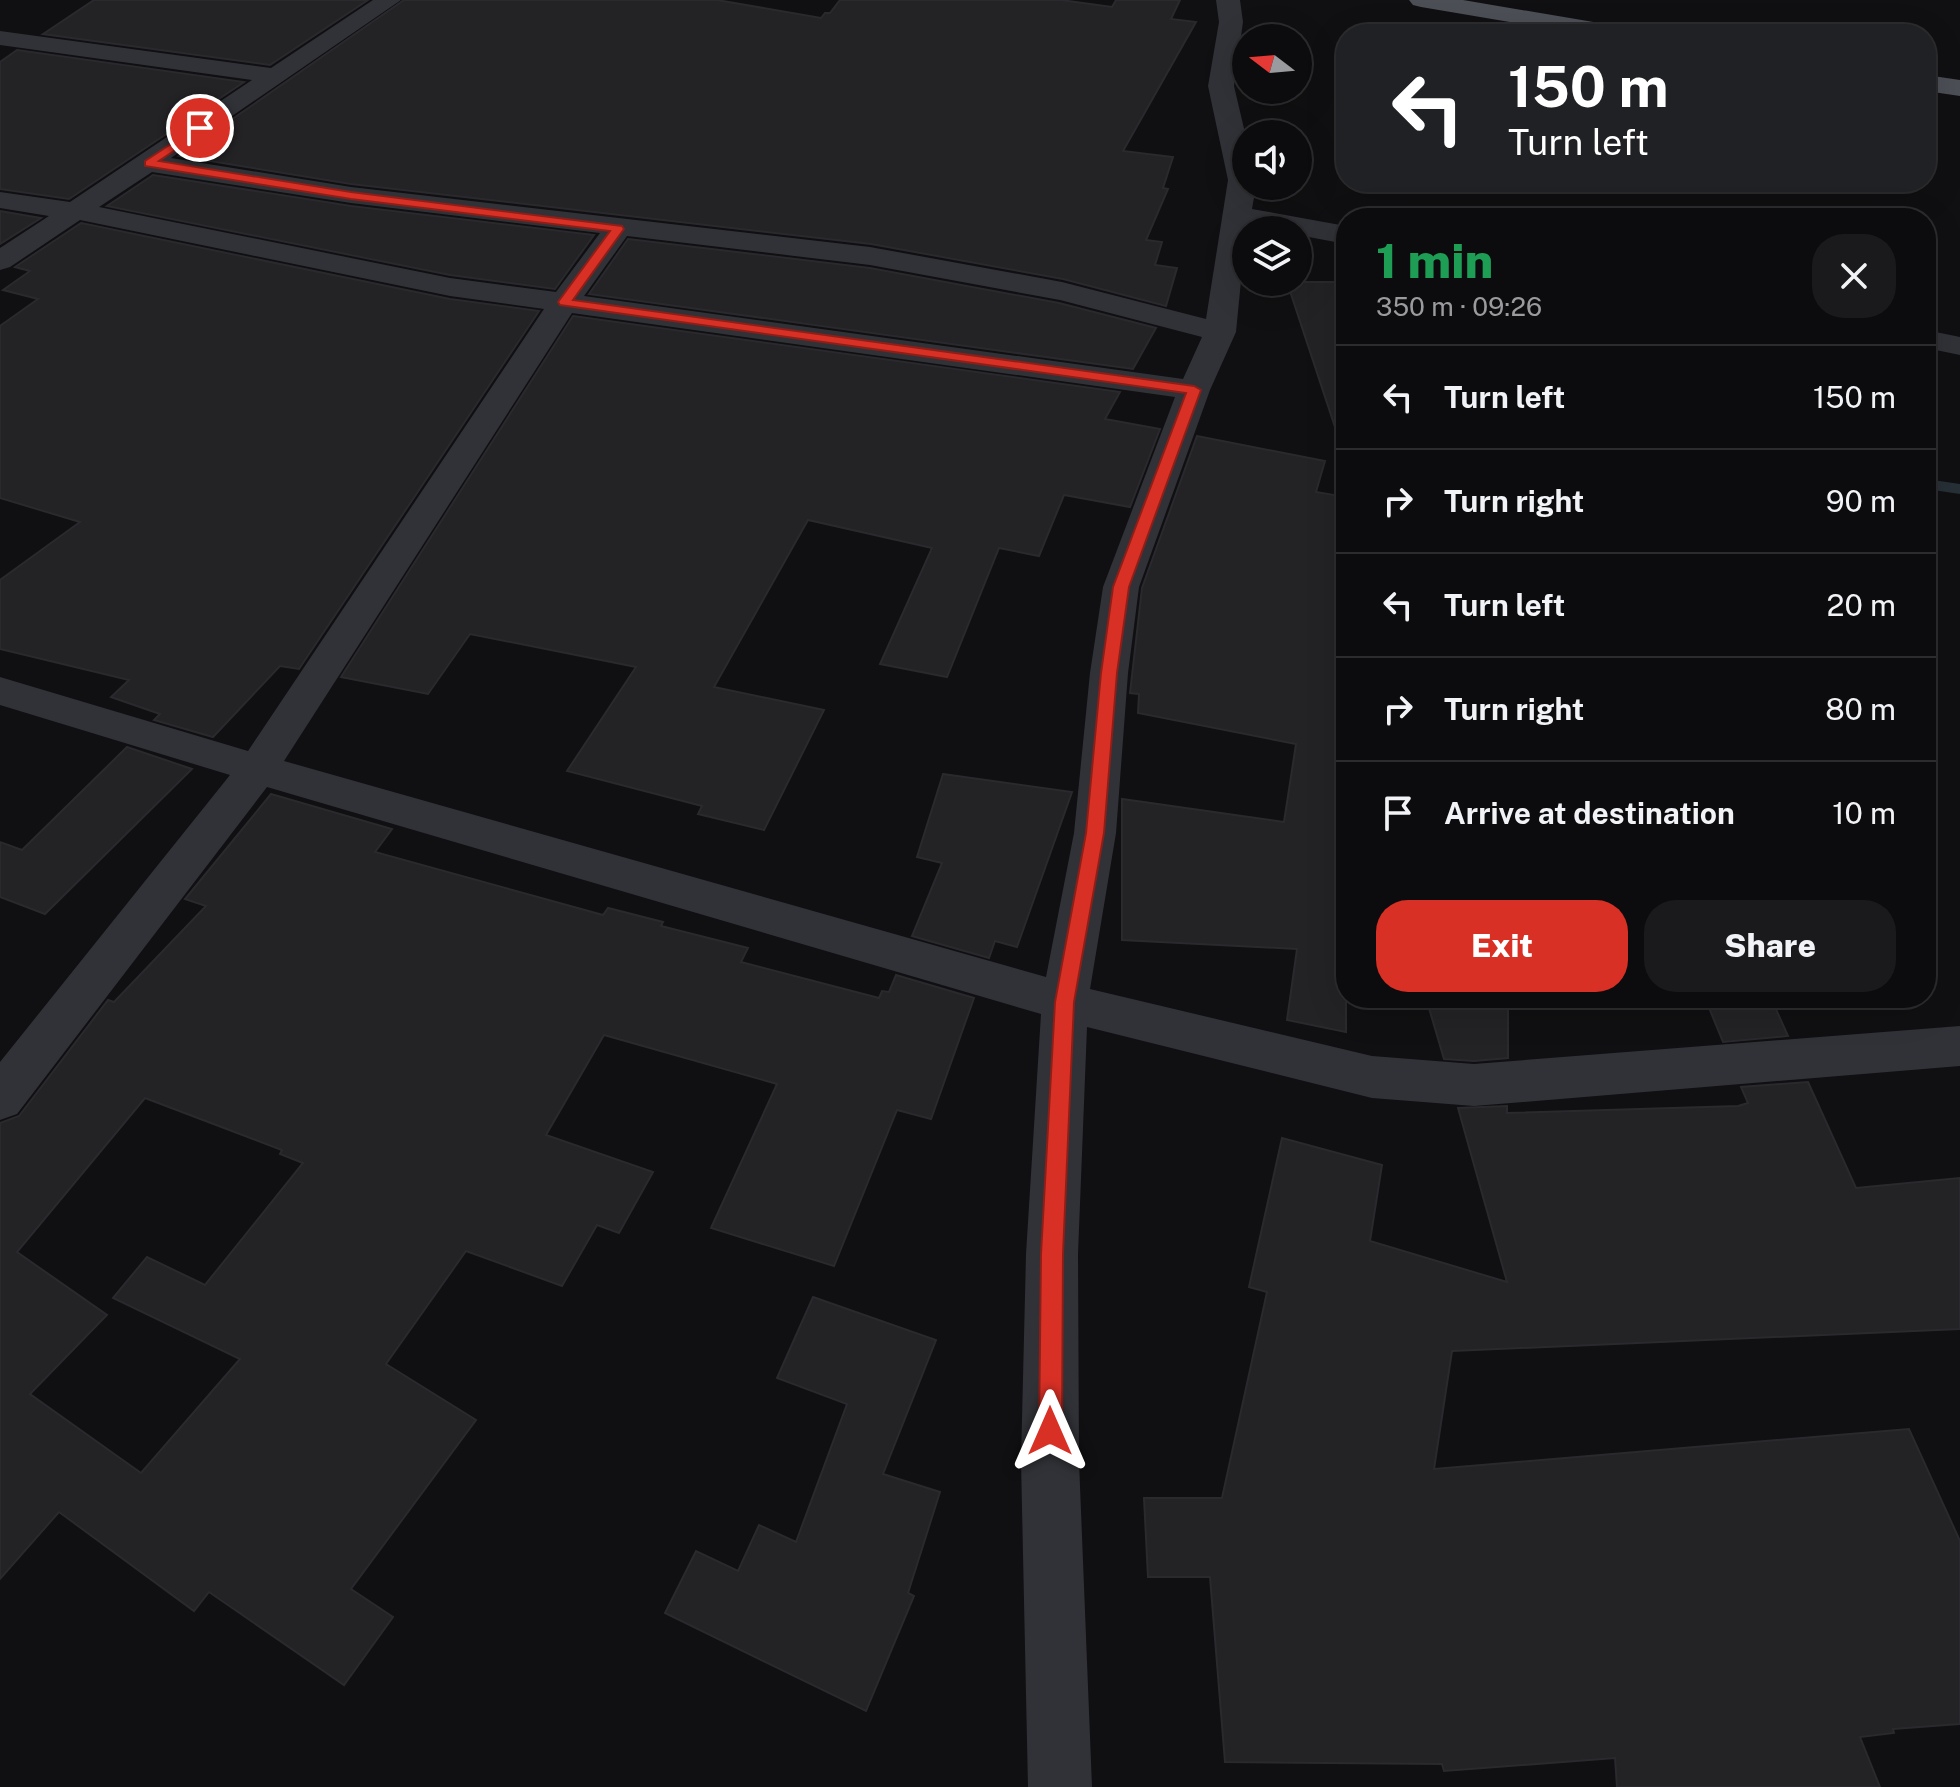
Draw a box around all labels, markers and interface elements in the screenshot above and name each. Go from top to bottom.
north arrow [1232,24,1312,104]
map controls [1232,24,1312,296]
text: 150 m [1508,54,1669,120]
icon: left [1376,56,1480,160]
pin [166,94,234,162]
icon: arrive [178,106,222,150]
button: sound [1232,120,1312,200]
text: Turn left [1508,121,1649,163]
button: layers [1232,216,1312,296]
text: 1 min [1376,232,1493,289]
button: close [1812,234,1896,318]
text: 350 m · 09:26 [1376,291,1542,322]
icon: left [1376,375,1420,419]
text: Turn left [1444,379,1565,415]
text: 150 m [1813,379,1896,415]
icon: right [1376,479,1420,523]
text: Turn right [1444,483,1584,519]
text: 90 m [1826,483,1896,519]
icon: left [1376,583,1420,627]
text: Turn left [1444,587,1565,623]
text: 20 m [1827,587,1896,623]
icon: right [1376,687,1420,731]
text: Turn right [1444,691,1584,727]
text: 80 m [1825,691,1896,727]
icon: arrive [1376,791,1420,835]
text: Arrive at destination [1444,795,1735,831]
text: 10 m [1832,795,1896,831]
button: Exit [1376,900,1628,992]
button: Share [1644,900,1896,992]
position arrow [1008,1389,1092,1473]

